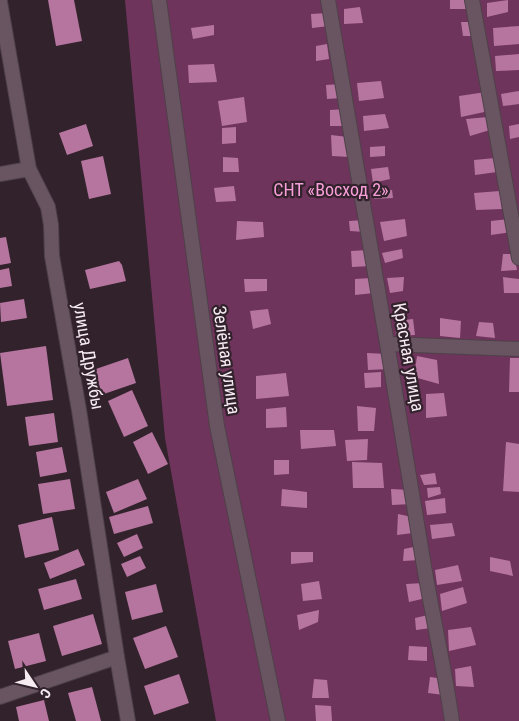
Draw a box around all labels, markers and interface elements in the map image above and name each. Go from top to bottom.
park label: СНТ «Восход 2» [273,179,389,200]
street label: улица Дружбы [69,301,109,411]
street label: Красная улица [389,301,429,413]
street label: Зелёная улица [209,304,245,416]
north arrow [10,661,60,711]
text: С [37,686,54,701]

